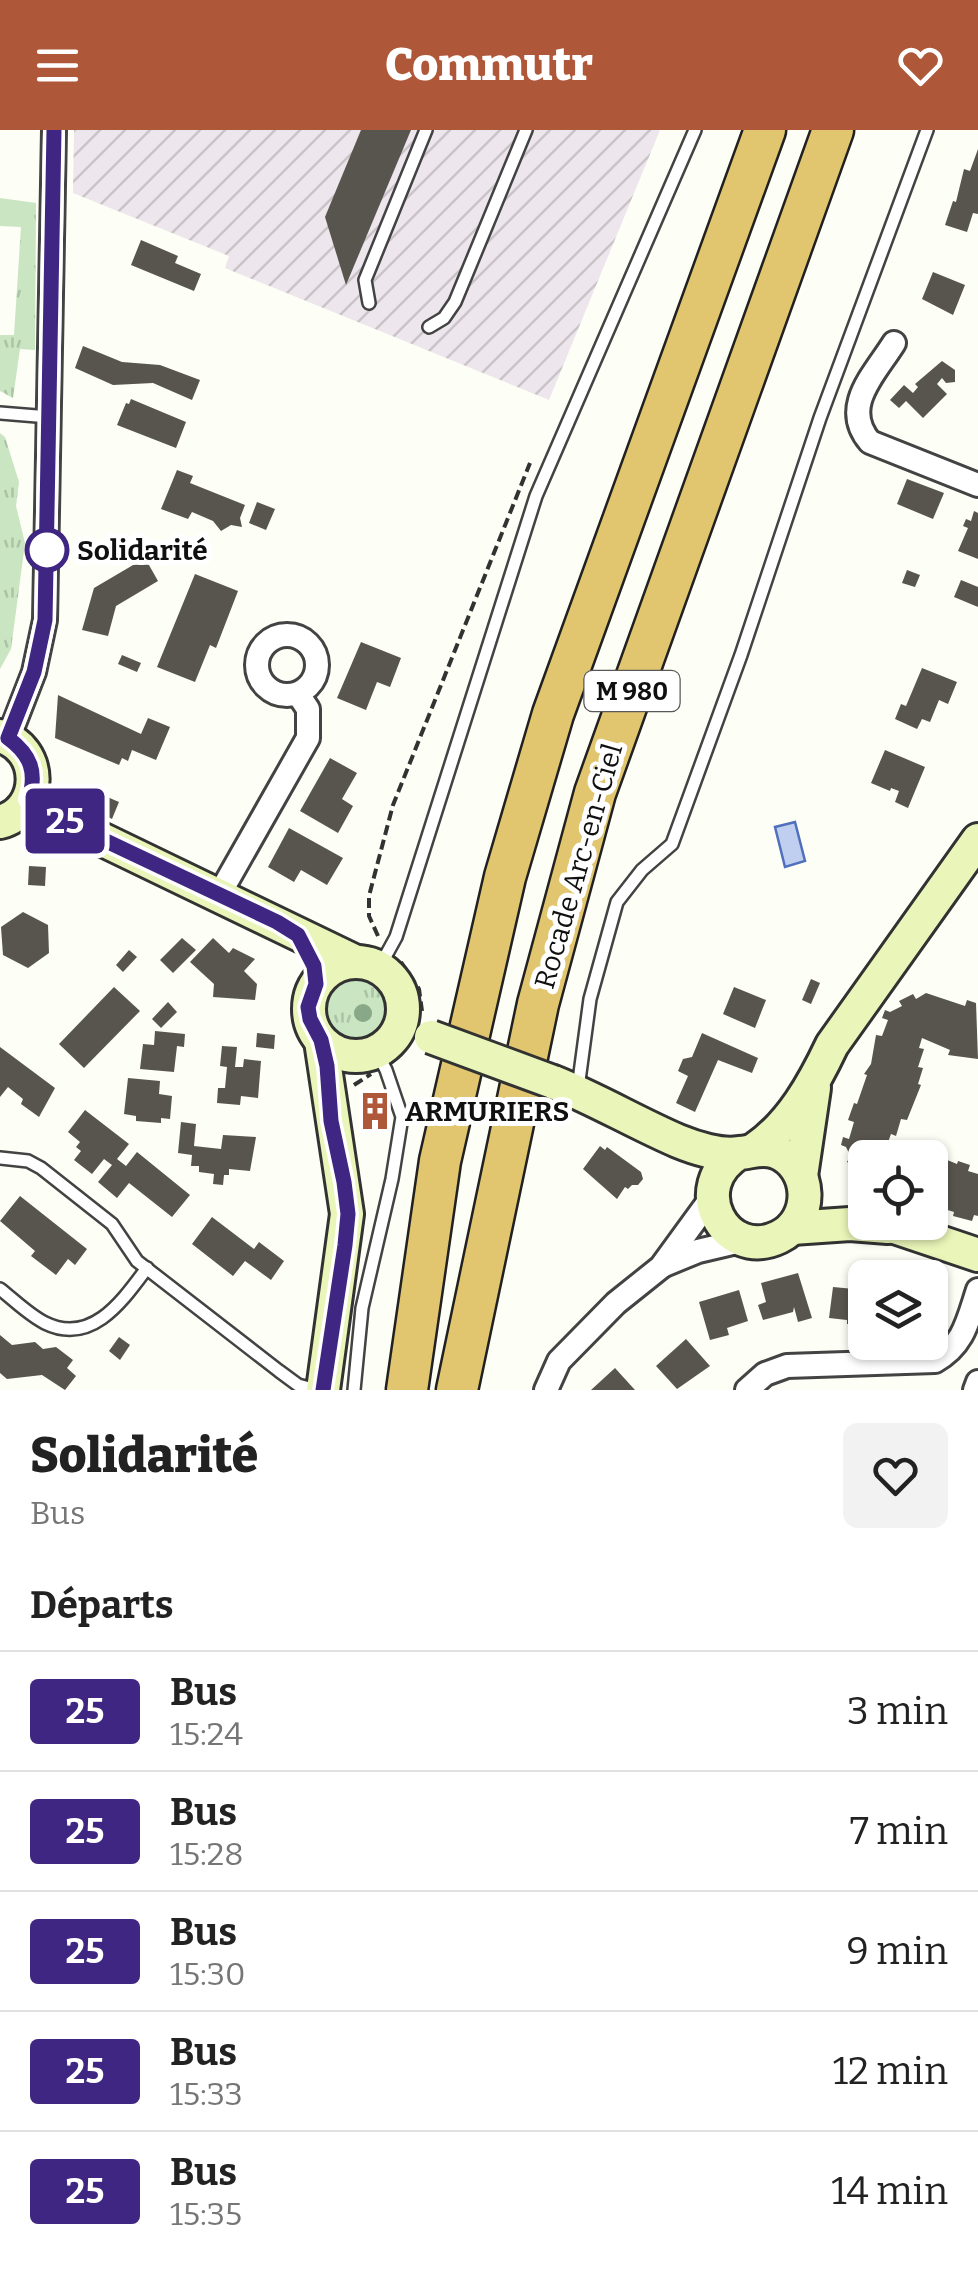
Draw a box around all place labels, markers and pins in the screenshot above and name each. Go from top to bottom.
marker: Solidarité [26,529,68,571]
place label: Solidarité [77,534,208,567]
building icon: ARMURIERS [354,1090,396,1132]
place label: ARMURIERS [405,1095,569,1128]

